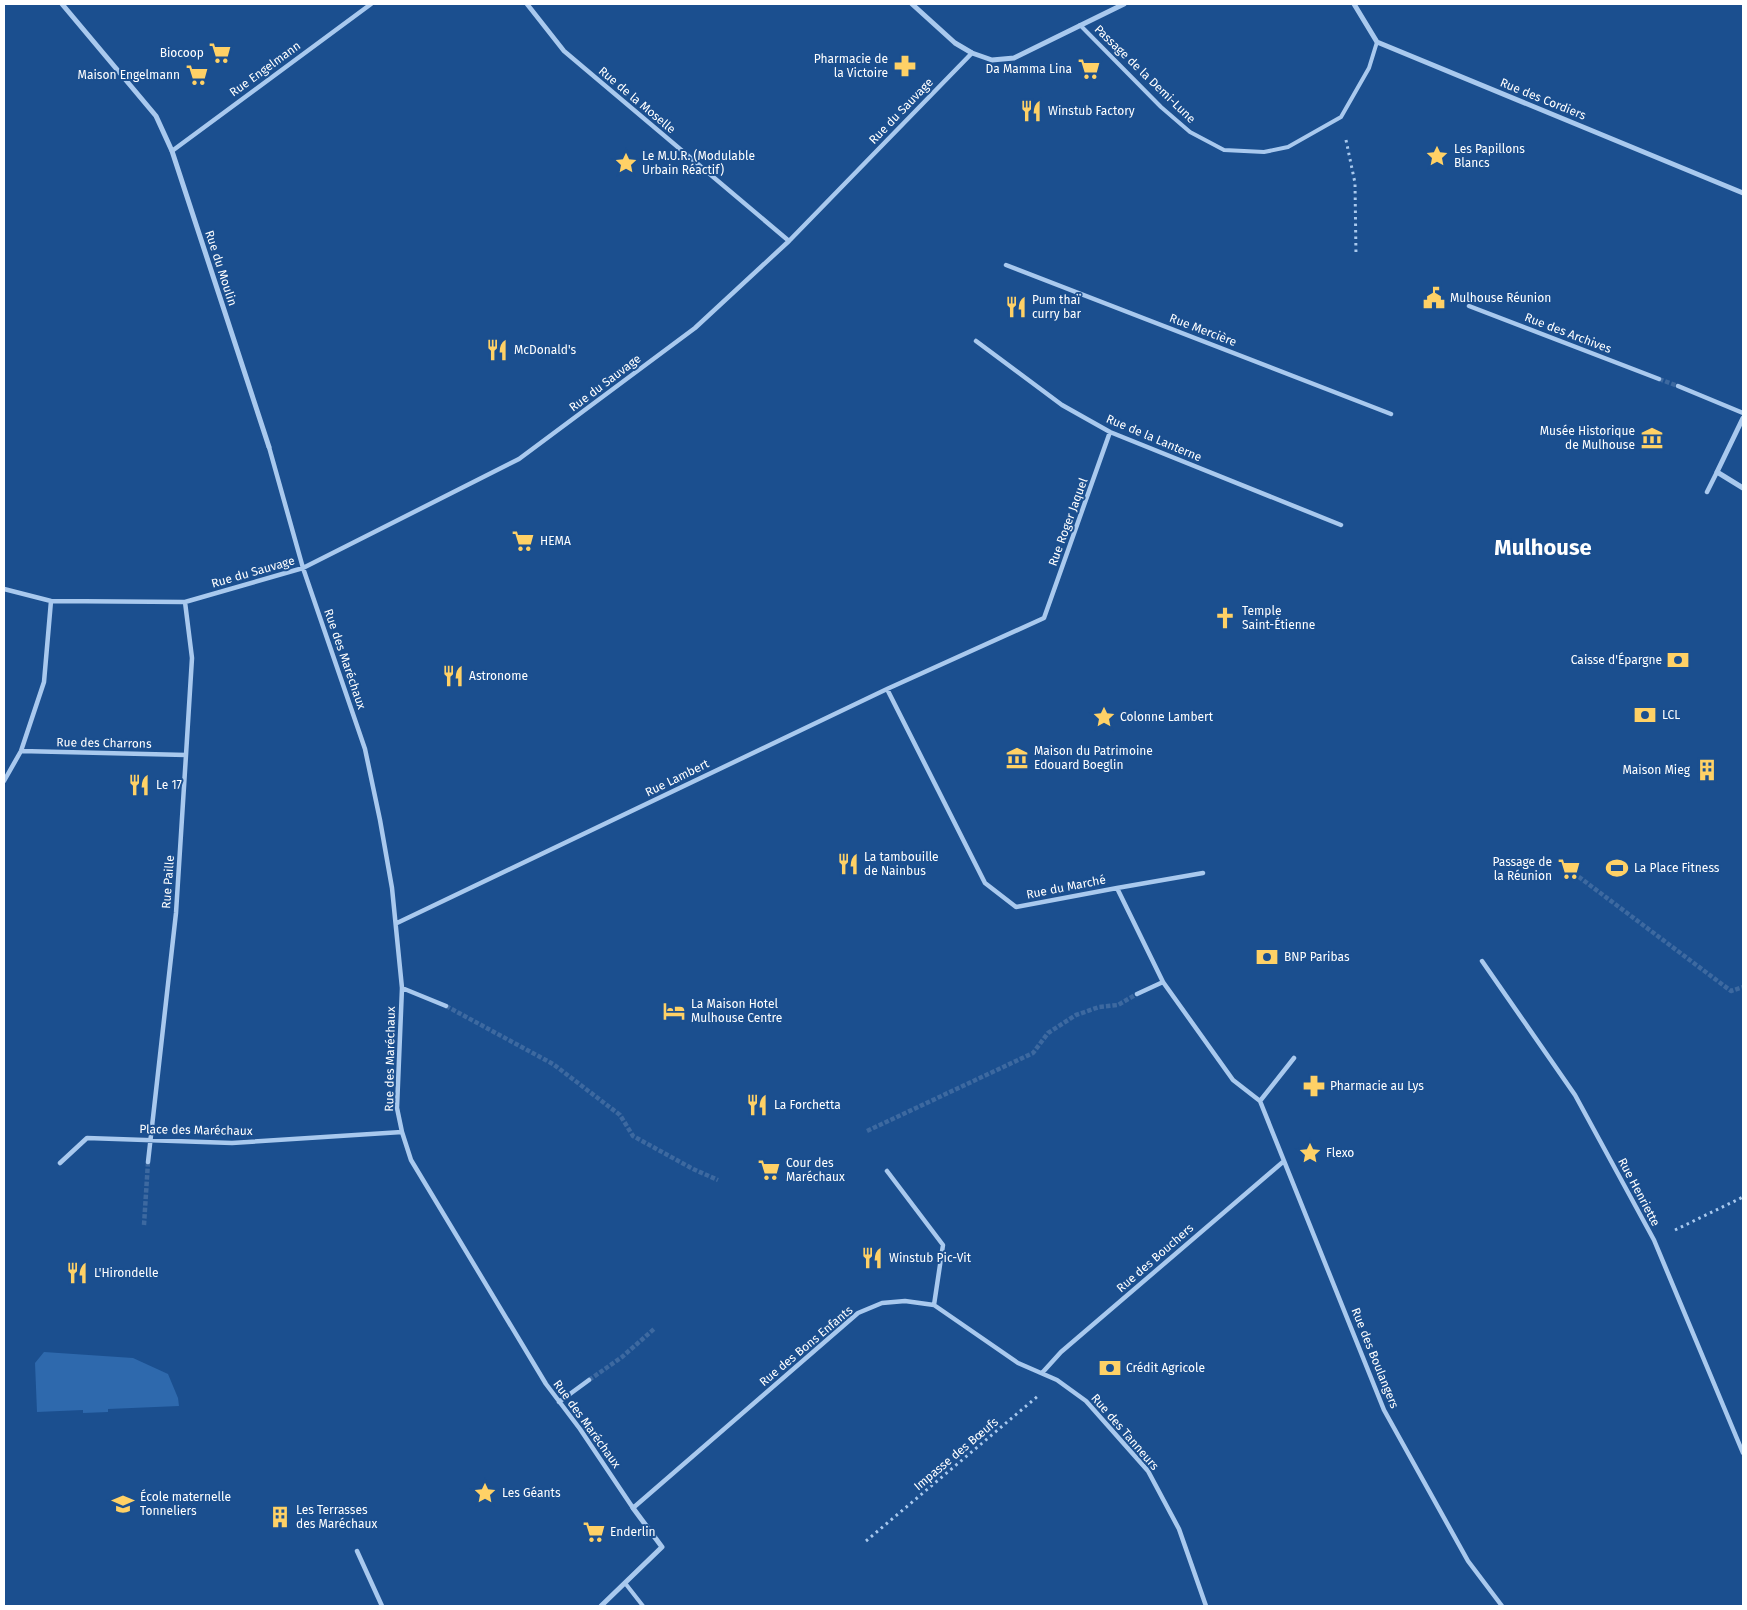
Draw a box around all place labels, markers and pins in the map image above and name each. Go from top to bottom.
supermarket icon: Biocoop [207,40,233,66]
place label: Biocoop [160,46,204,60]
place label: Pharmacie de la Victoire [814,52,888,80]
pharmacy icon: Pharmacie de la Victoire [892,53,918,79]
supermarket icon: Da Mamma Lina [1076,56,1102,82]
supermarket icon: Maison Engelmann [184,62,210,88]
place label: Da Mamma Lina [986,62,1072,76]
place label: Maison Engelmann [78,68,180,82]
restaurant icon: Winstub Factory [1018,98,1044,124]
place label: Winstub Factory [1048,104,1135,118]
place label: Les Papillons Blancs [1454,142,1525,170]
place icon: Les Papillons Blancs [1424,143,1450,169]
place label: Le M.U.R. (Modulable Urbain Réactif) [642,149,755,177]
place icon: Le M.U.R. (Modulable Urbain Réactif) [613,150,639,176]
public building icon: Mulhouse Réunion [1421,285,1447,311]
place label: Mulhouse Réunion [1450,291,1551,305]
place label: Pum thaï curry bar [1032,293,1081,321]
restaurant icon: Pum thaï curry bar [1003,294,1029,320]
restaurant icon: McDonald's [484,337,510,363]
place label: McDonald's [514,343,576,357]
place label: Musée Historique de Mulhouse [1540,424,1635,452]
museum icon: Musée Historique de Mulhouse [1639,425,1665,451]
supermarket icon: HEMA [510,528,536,554]
place label: HEMA [540,534,571,548]
place label: Temple Saint-Étienne [1242,604,1315,632]
church icon: Temple Saint-Étienne [1212,605,1238,631]
bank icon: Caisse d'Épargne [1665,647,1691,673]
place label: Caisse d'Épargne [1571,652,1662,667]
restaurant icon: Astronome [440,663,466,689]
place label: Astronome [469,669,528,683]
bank icon: LCL [1632,702,1658,728]
place icon: Colonne Lambert [1091,704,1117,730]
place label: LCL [1662,708,1680,722]
place label: Colonne Lambert [1120,710,1214,724]
place label: Maison du Patrimoine Edouard Boeglin [1034,744,1153,772]
museum icon: Maison du Patrimoine Edouard Boeglin [1004,745,1030,771]
building icon: Maison Mieg [1694,757,1720,783]
place label: Maison Mieg [1622,763,1691,777]
restaurant icon: Le 17 [126,772,152,798]
place label: Le 17 [156,778,182,792]
place label: La tambouille de Nainbus [864,850,939,878]
restaurant icon: La tambouille de Nainbus [835,851,861,877]
place label: Passage de la Réunion [1492,855,1552,883]
sports icon: La Place Fitness [1604,855,1630,881]
supermarket icon: Passage de la Réunion [1556,856,1582,882]
place label: La Place Fitness [1634,861,1720,875]
bank icon: BNP Paribas [1254,944,1280,970]
place label: BNP Paribas [1284,950,1350,964]
place label: La Maison Hotel Mulhouse Centre [691,997,782,1025]
hotel icon: La Maison Hotel Mulhouse Centre [661,998,687,1024]
pharmacy icon: Pharmacie au Lys [1301,1073,1327,1099]
place label: Pharmacie au Lys [1330,1079,1424,1093]
restaurant icon: La Forchetta [744,1092,770,1118]
place label: La Forchetta [774,1098,841,1112]
place icon: Flexo [1297,1140,1323,1166]
place label: Flexo [1326,1146,1354,1160]
place label: Cour des Maréchaux [786,1156,845,1184]
supermarket icon: Cour des Maréchaux [756,1157,782,1183]
restaurant icon: Winstub Pic-Vit [859,1245,885,1271]
place label: Winstub Pic-Vit [889,1251,972,1265]
restaurant icon: L'Hirondelle [64,1260,90,1286]
place label: L'Hirondelle [94,1266,159,1280]
bank icon: Crédit Agricole [1097,1355,1123,1381]
place label: Crédit Agricole [1126,1361,1205,1375]
place icon: Les Géants [472,1480,498,1506]
place label: Les Géants [502,1486,561,1500]
place label: École maternelle Tonneliers [140,1489,231,1518]
school or university icon: École maternelle Tonneliers [110,1491,136,1517]
place label: Les Terrasses des Maréchaux [296,1503,377,1531]
building icon: Les Terrasses des Maréchaux [267,1504,293,1530]
supermarket icon: Enderlin [581,1519,607,1545]
place label: Enderlin [610,1525,656,1539]

